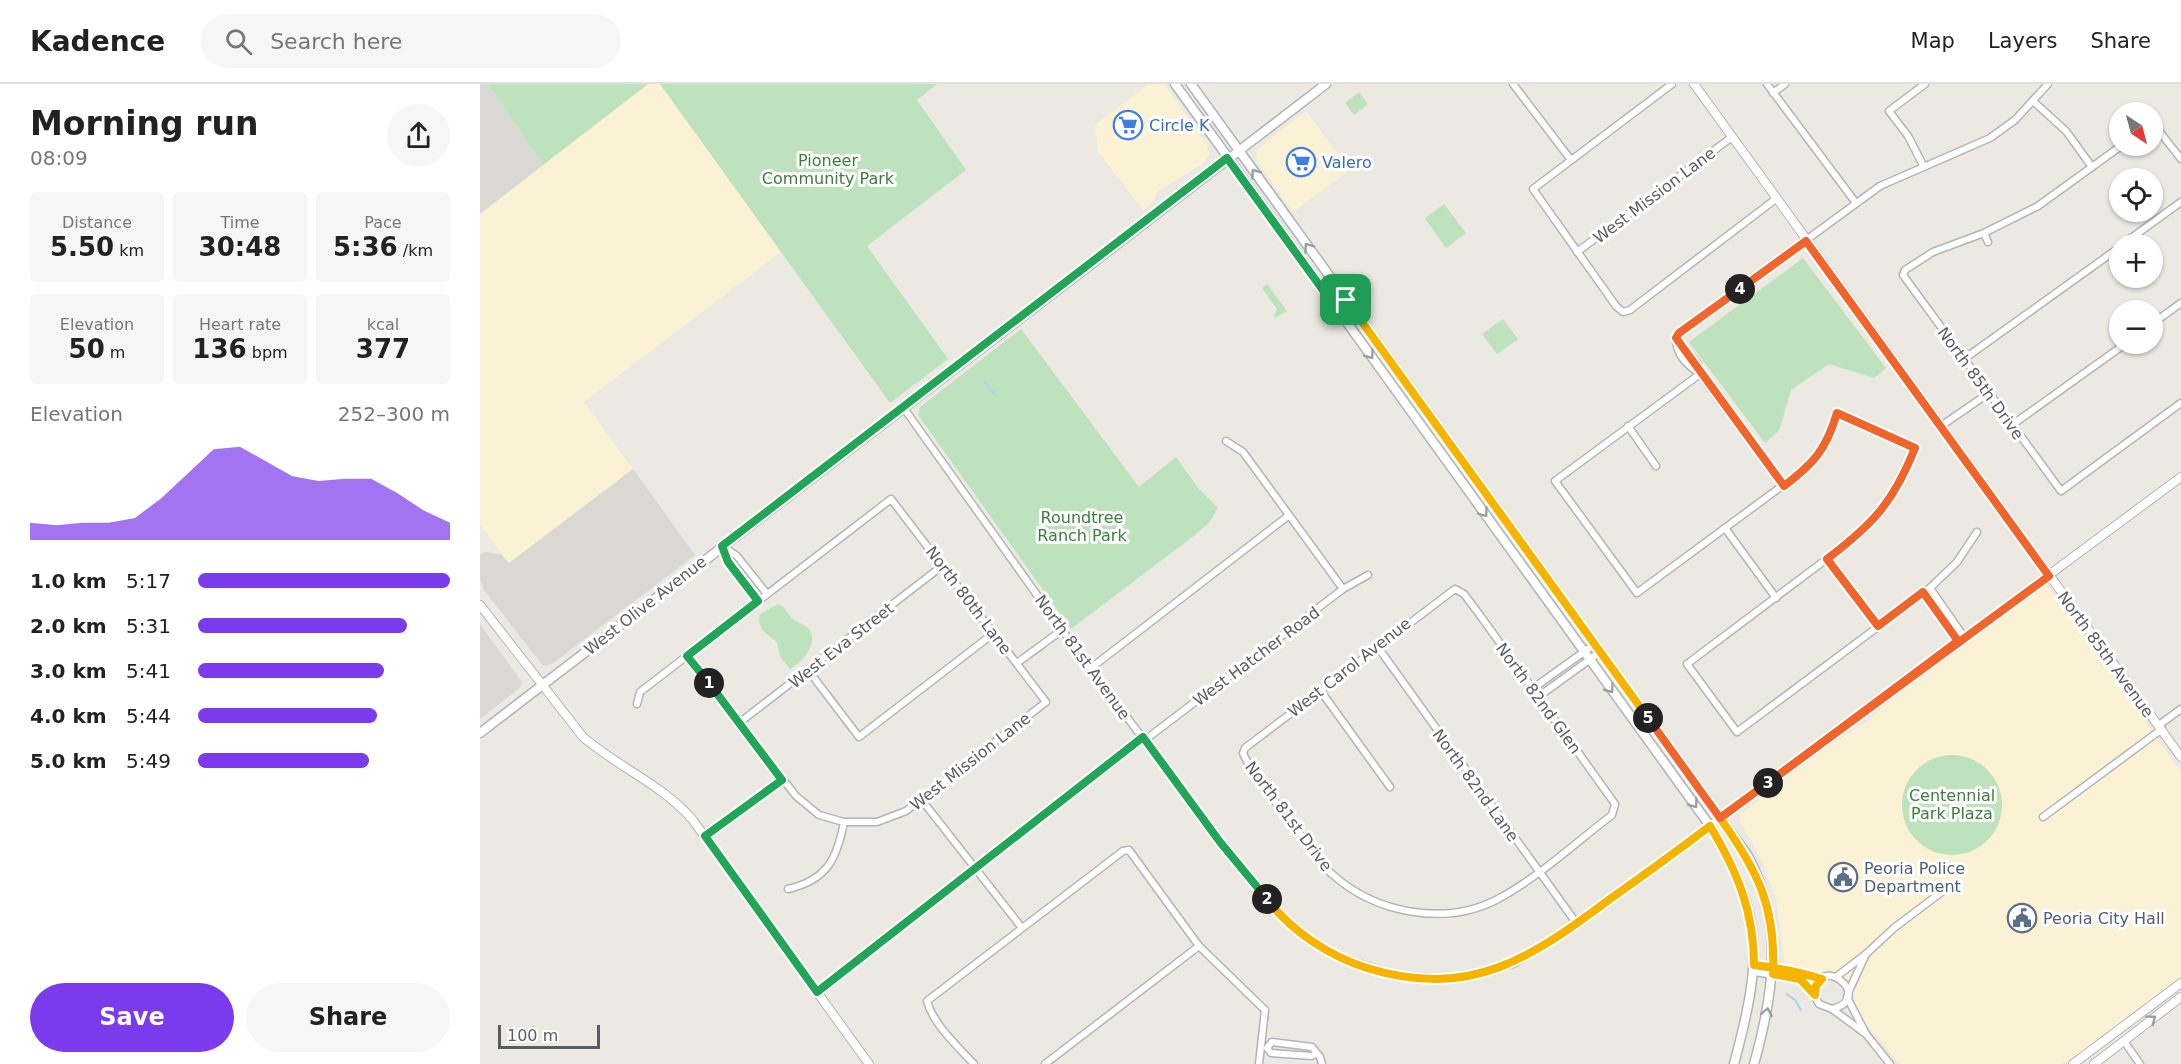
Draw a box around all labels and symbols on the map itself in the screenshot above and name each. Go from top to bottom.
north arrow [2109,102,2163,156]
supermarket icon: Circle K [1112,109,1144,141]
place label: Circle K [1149,116,1210,135]
street label: West Mission Lane [1590,143,1719,247]
supermarket icon: Valero [1285,146,1317,178]
park label: Pioneer Community Park [762,151,895,188]
place label: Valero [1322,153,1372,172]
one-way arrow [1251,168,1262,179]
one-way arrow [1304,242,1315,253]
pin [1320,274,1371,325]
pin: 4 [1725,274,1755,304]
street label: North 85th Drive [1933,323,2028,443]
one-way arrow [1363,348,1374,359]
one-way arrow [1477,507,1488,518]
park label: Roundtree Ranch Park [1037,508,1127,545]
street label: North 80th Lane [922,543,1015,658]
street label: West Olive Avenue [580,552,710,659]
street label: North 85th Avenue [2053,588,2158,721]
street label: North 81st Avenue [1031,591,1134,723]
street label: West Eva Street [785,599,897,692]
street label: West Hatcher Road [1189,603,1323,710]
street label: West Carol Avenue [1284,614,1414,721]
street label: North 82nd Glen [1492,639,1585,757]
pin: 1 [694,668,724,698]
one-way arrow [1603,682,1614,693]
pin: 5 [1633,703,1663,733]
street label: West Mission Lane [906,708,1034,814]
street label: North 82nd Lane [1428,725,1523,845]
street label: North 81st Drive [1241,758,1336,875]
pin: 3 [1753,768,1783,798]
park label: Centennial Park Plaza [1909,786,1995,823]
one-way arrow [1687,797,1698,808]
place label: Peoria Police Department [1864,859,1965,896]
public building icon: Peoria Police Department [1827,861,1859,893]
pin: 2 [1252,884,1282,914]
public building icon: Peoria City Hall [2006,902,2038,934]
place label: Peoria City Hall [2043,909,2165,928]
one-way arrow [1760,1007,1773,1017]
one-way arrow [2146,1016,2157,1027]
scale bar [498,1022,600,1050]

